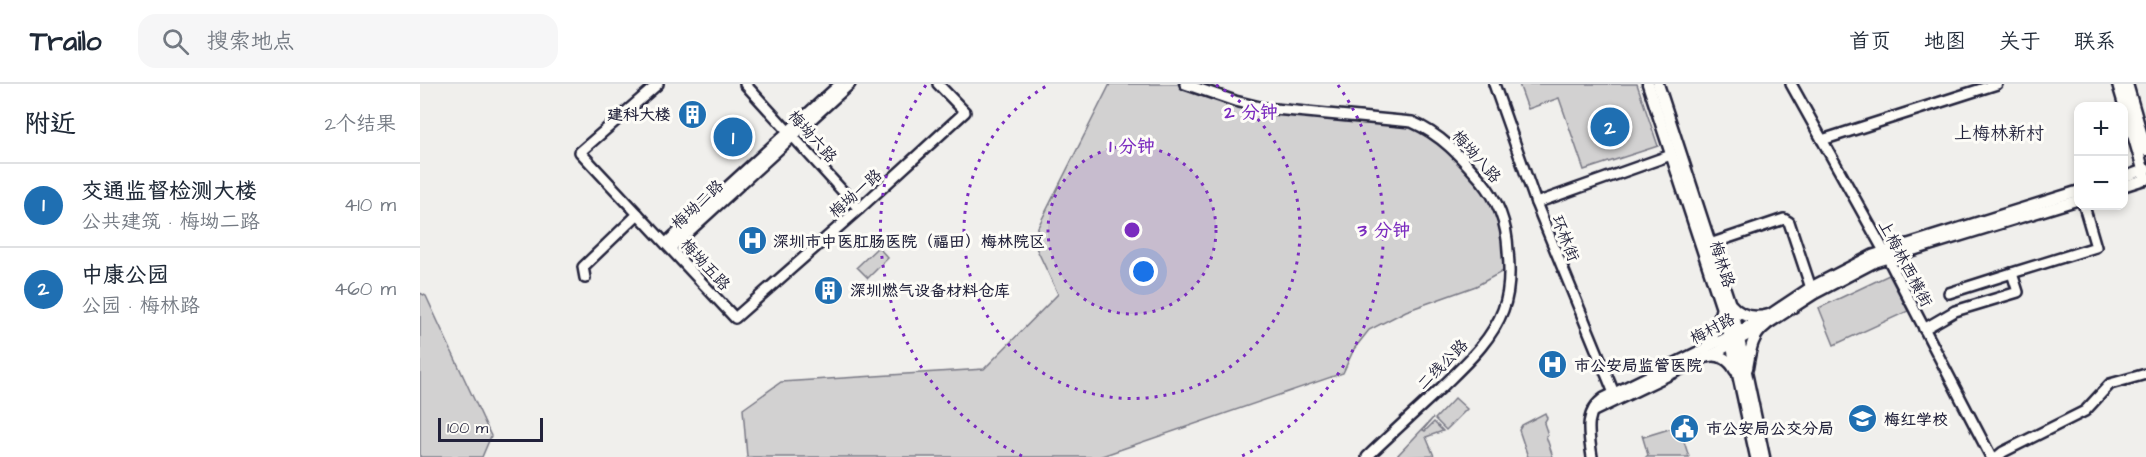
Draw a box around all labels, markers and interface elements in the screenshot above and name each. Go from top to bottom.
search box [138,14,558,68]
text: Trailo [30,22,102,61]
icon: search [159,25,192,58]
text: 搜索地点 [207,26,295,57]
text: 首页 [1849,27,1891,56]
text: 地图 [1924,27,1966,56]
text: 关于 [1999,27,2041,56]
text: 联系 [2074,27,2116,56]
building icon: 建科大楼 [676,98,708,130]
text: 2 分钟 [1223,100,1278,125]
map controls [2074,102,2128,210]
button: + [2074,102,2128,156]
place label: 建科大楼 [607,104,671,126]
pin: 2 [1590,104,1630,150]
text: 附近 [24,106,76,142]
street label: 梅坳六路 [783,106,842,168]
text: 2个结果 [325,110,396,138]
pin: 1 [714,115,752,160]
district label: 上梅林新村 [1954,121,2044,146]
street label: 梅坳八路 [1447,126,1506,188]
text: 1 分钟 [1109,134,1155,159]
button: − [2074,156,2128,210]
street label: 梅坳一路 [825,164,887,223]
street label: 梅坳二路 [667,175,729,235]
text: 交通监督检测大楼 [81,176,257,207]
text: 1 [42,191,45,219]
text: 410 m [344,191,396,219]
text: 公共建筑 · 梅坳二路 [81,208,260,236]
street label: 环林街 [1546,212,1584,265]
street label: 上梅林西横街 [1873,216,1937,311]
text: 3 分钟 [1357,218,1410,243]
centre of rings [1122,220,1142,240]
hospital icon: 深圳市中医肛肠医院（福田）梅林院区 [736,225,768,257]
place label: 深圳市中医肛肠医院（福田）梅林院区 [773,231,1045,253]
street label: 梅坳五路 [675,234,735,296]
street label: 梅林路 [1704,238,1740,291]
your location [1129,257,1158,286]
text: 中康公园 [81,260,169,291]
building icon: 深圳燃气设备材料仓库 [813,274,845,306]
text: 2 [38,275,49,303]
text: 460 m [334,275,396,303]
place label: 深圳燃气设备材料仓库 [850,280,1010,302]
text: 公园 · 梅林路 [81,292,200,320]
street label: 梅村路 [1686,308,1739,350]
street label: 二线公路 [1412,334,1473,395]
hospital icon: 市公安局监管医院 [1537,349,1569,381]
place label: 市公安局监管医院 [1574,355,1702,377]
school or university icon: 梅红学校 [1847,403,1879,435]
place label: 梅红学校 [1884,409,1948,431]
public building icon: 市公安局公交分局 [1669,412,1701,444]
scale bar [438,415,543,442]
text: 100 m [447,417,488,439]
place label: 市公安局公交分局 [1706,418,1834,440]

